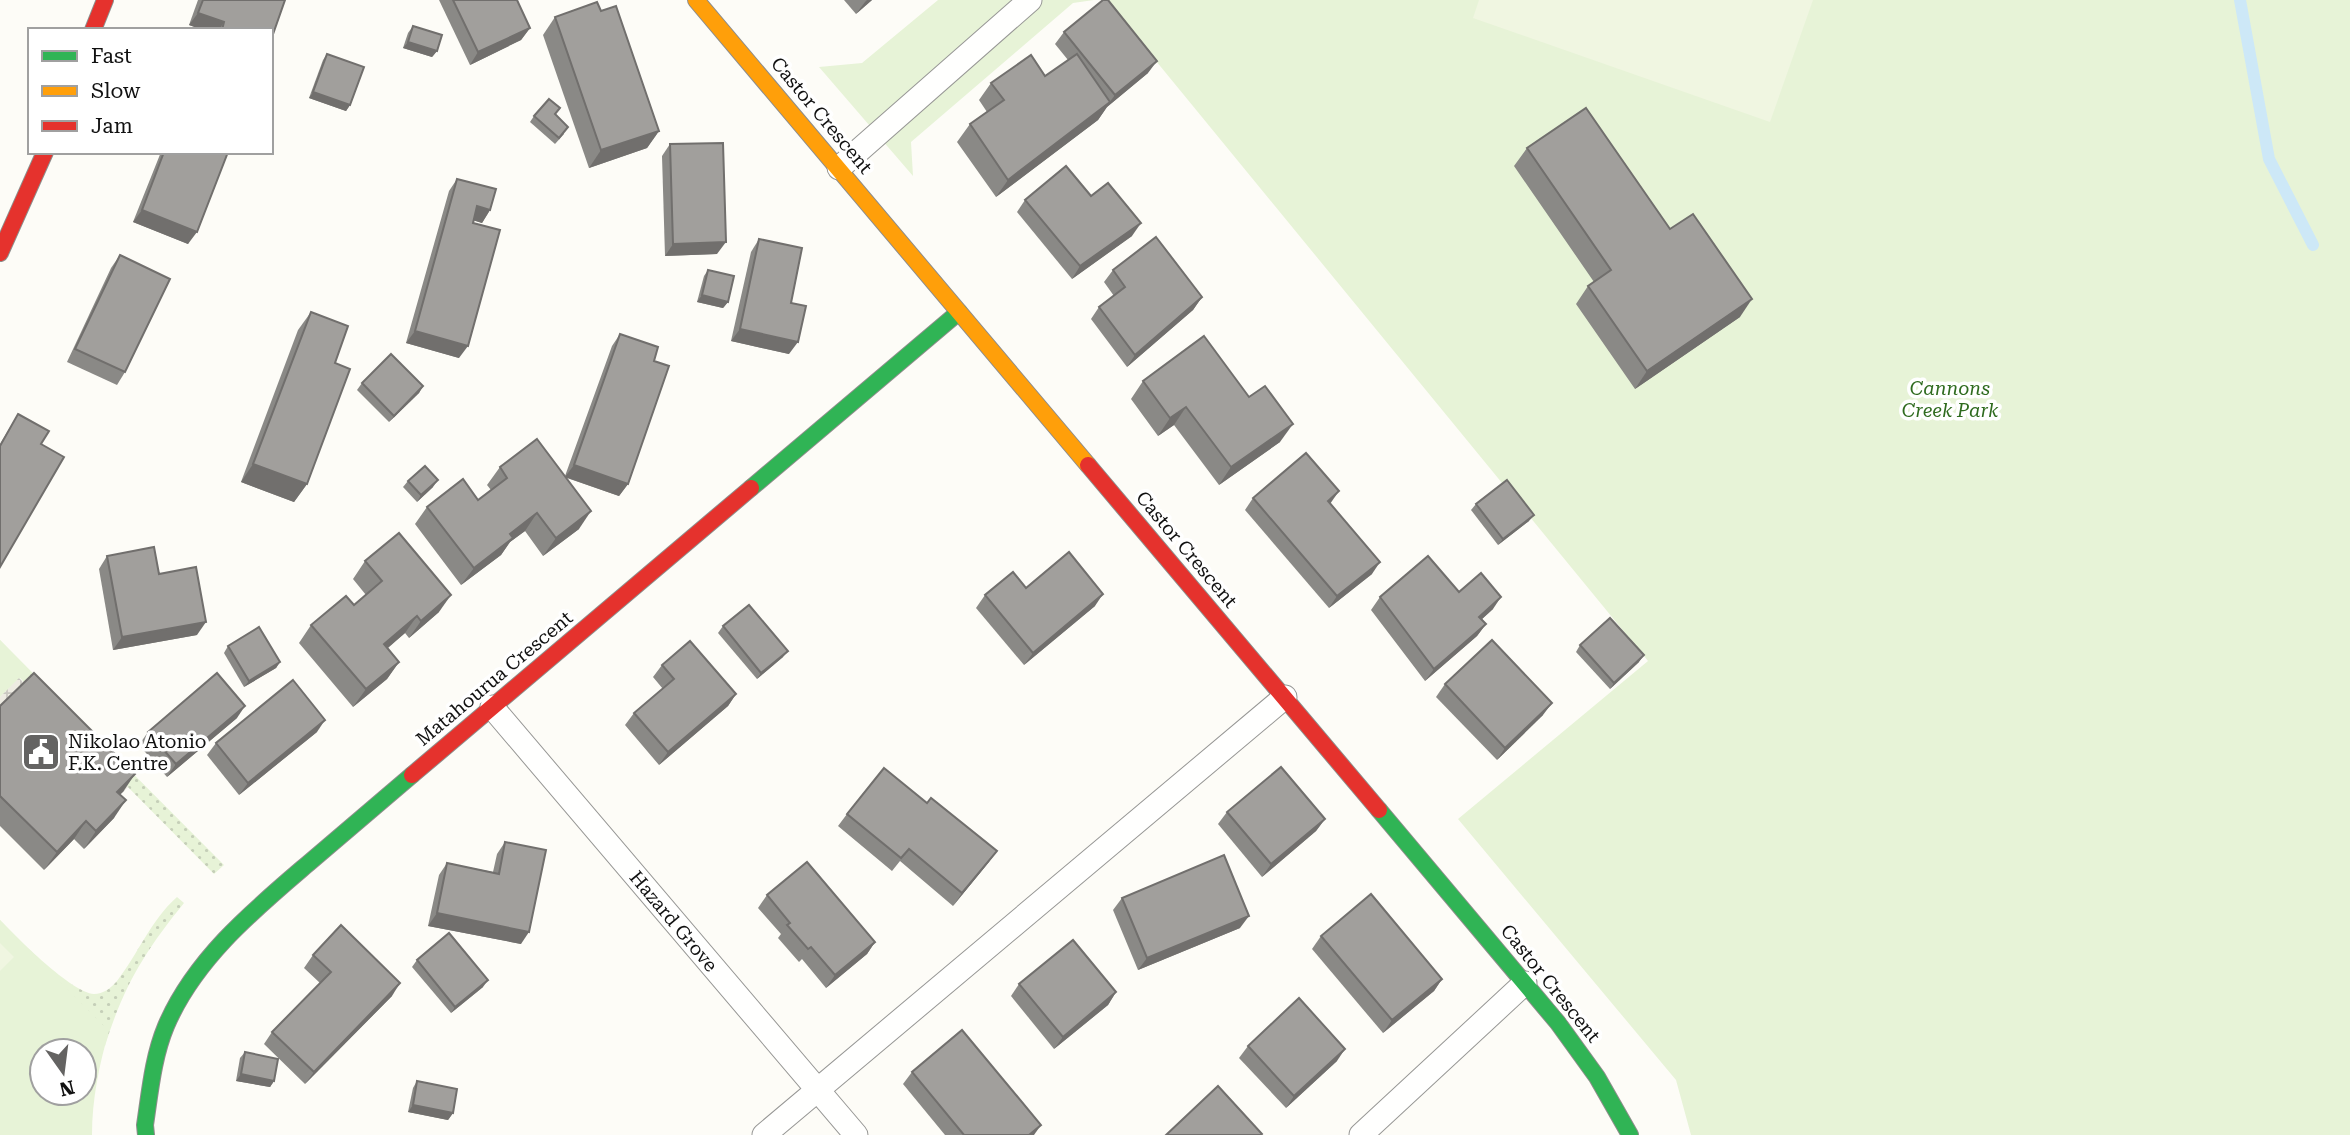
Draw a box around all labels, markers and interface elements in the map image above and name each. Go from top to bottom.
legend [28,28,273,154]
text: Fast [91,44,132,68]
street label: Castor Crescent [766,52,877,178]
text: Slow [91,79,141,103]
text: Jam [91,114,133,138]
park label: Cannons Creek Park [1902,377,1999,422]
street label: Castor Crescent [1131,486,1242,612]
street label: Matahourua Crescent [411,606,577,751]
place label: Nikolao Atonio F.K. Centre [68,730,207,775]
public building icon: Nikolao Atonio F.K. Centre [20,731,62,773]
street label: Hazard Grove [625,866,722,976]
street label: Castor Crescent [1496,920,1605,1047]
north arrow [28,1037,98,1107]
text: N [57,1075,77,1101]

